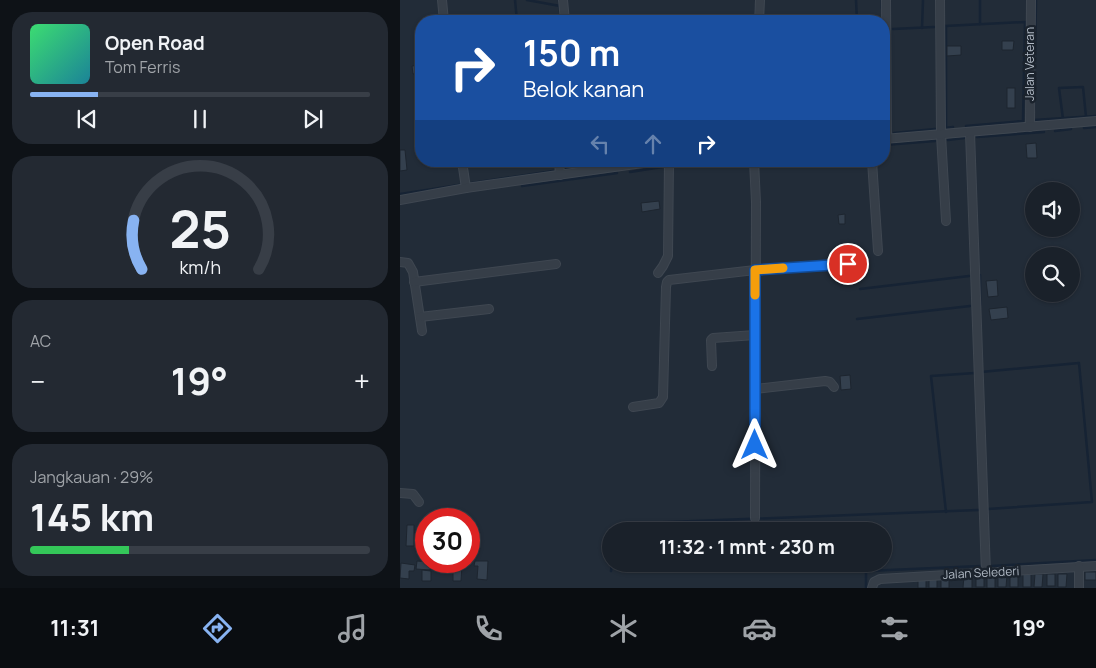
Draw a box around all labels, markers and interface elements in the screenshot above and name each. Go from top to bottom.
street label: Jalan Veteran [1021,27,1038,101]
text: 150 m [523,29,620,77]
text: Open Road [105,30,205,56]
icon: right [440,35,505,100]
text: Tom Ferris [105,56,180,78]
text: Belok kanan [523,74,644,104]
icon: previous [73,105,101,133]
icon: pause [186,105,214,133]
icon: next [299,105,327,133]
icon: left [586,130,614,158]
icon: ahead [639,130,667,158]
icon: right [692,130,720,158]
map controls [1025,182,1080,302]
button: sound [1025,182,1080,237]
text: 25 [169,193,231,264]
pin [827,243,869,285]
button: search [1025,247,1080,302]
icon: arrive [834,250,862,278]
text: km/h [179,255,221,279]
text: AC [30,330,51,352]
text: 19° [171,354,228,406]
text: − [30,362,45,400]
text: + [354,362,370,400]
position arrow [728,418,780,470]
text: Jangkauan · 29% [30,466,154,488]
text: 145 km [30,490,154,542]
speed limit sign: 30 [415,508,480,573]
text: 11:32 · 1 mnt · 230 m [659,534,835,560]
street label: Jalan Selederi [942,562,1020,583]
icon: directions [200,611,235,646]
icon: music [335,611,370,646]
icon: phone [471,611,506,646]
icon: climate [606,611,641,646]
icon: car [742,611,777,646]
icon: filters [877,611,912,646]
text: 11:31 [50,613,99,643]
text: 19° [1013,613,1046,643]

